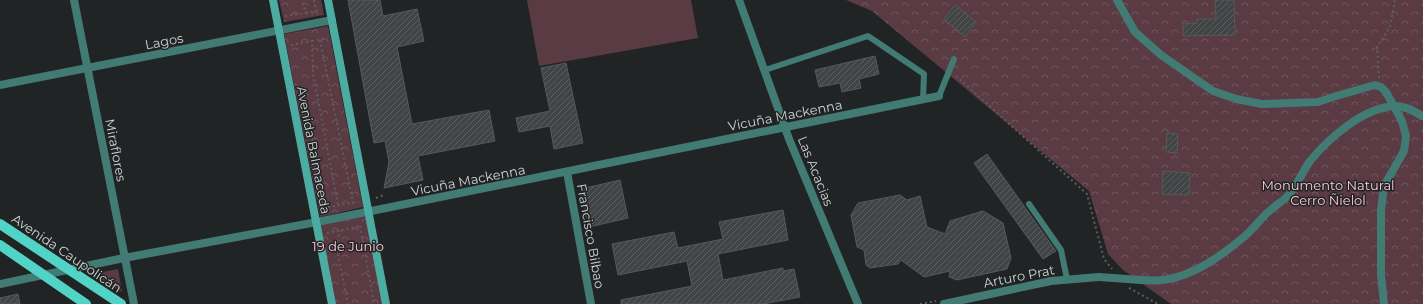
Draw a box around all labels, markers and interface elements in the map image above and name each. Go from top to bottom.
street label: Lagos [143,29,185,53]
street label: Avenida Balmaceda [294,85,334,215]
street label: Vicuña Mackenna [726,96,844,134]
street label: Miraflores [102,117,130,183]
street label: Las Acacias [795,134,837,208]
street label: Vicuña Mackenna [409,161,527,199]
park label: Monumento Natural Cerro Ñielol [1261,177,1395,208]
street label: Francisco Bilbao [574,182,608,290]
street label: Avenida Caupolicán [9,210,125,296]
park label: 19 de Junio [312,238,384,254]
street label: Arturo Prat [982,261,1056,291]

